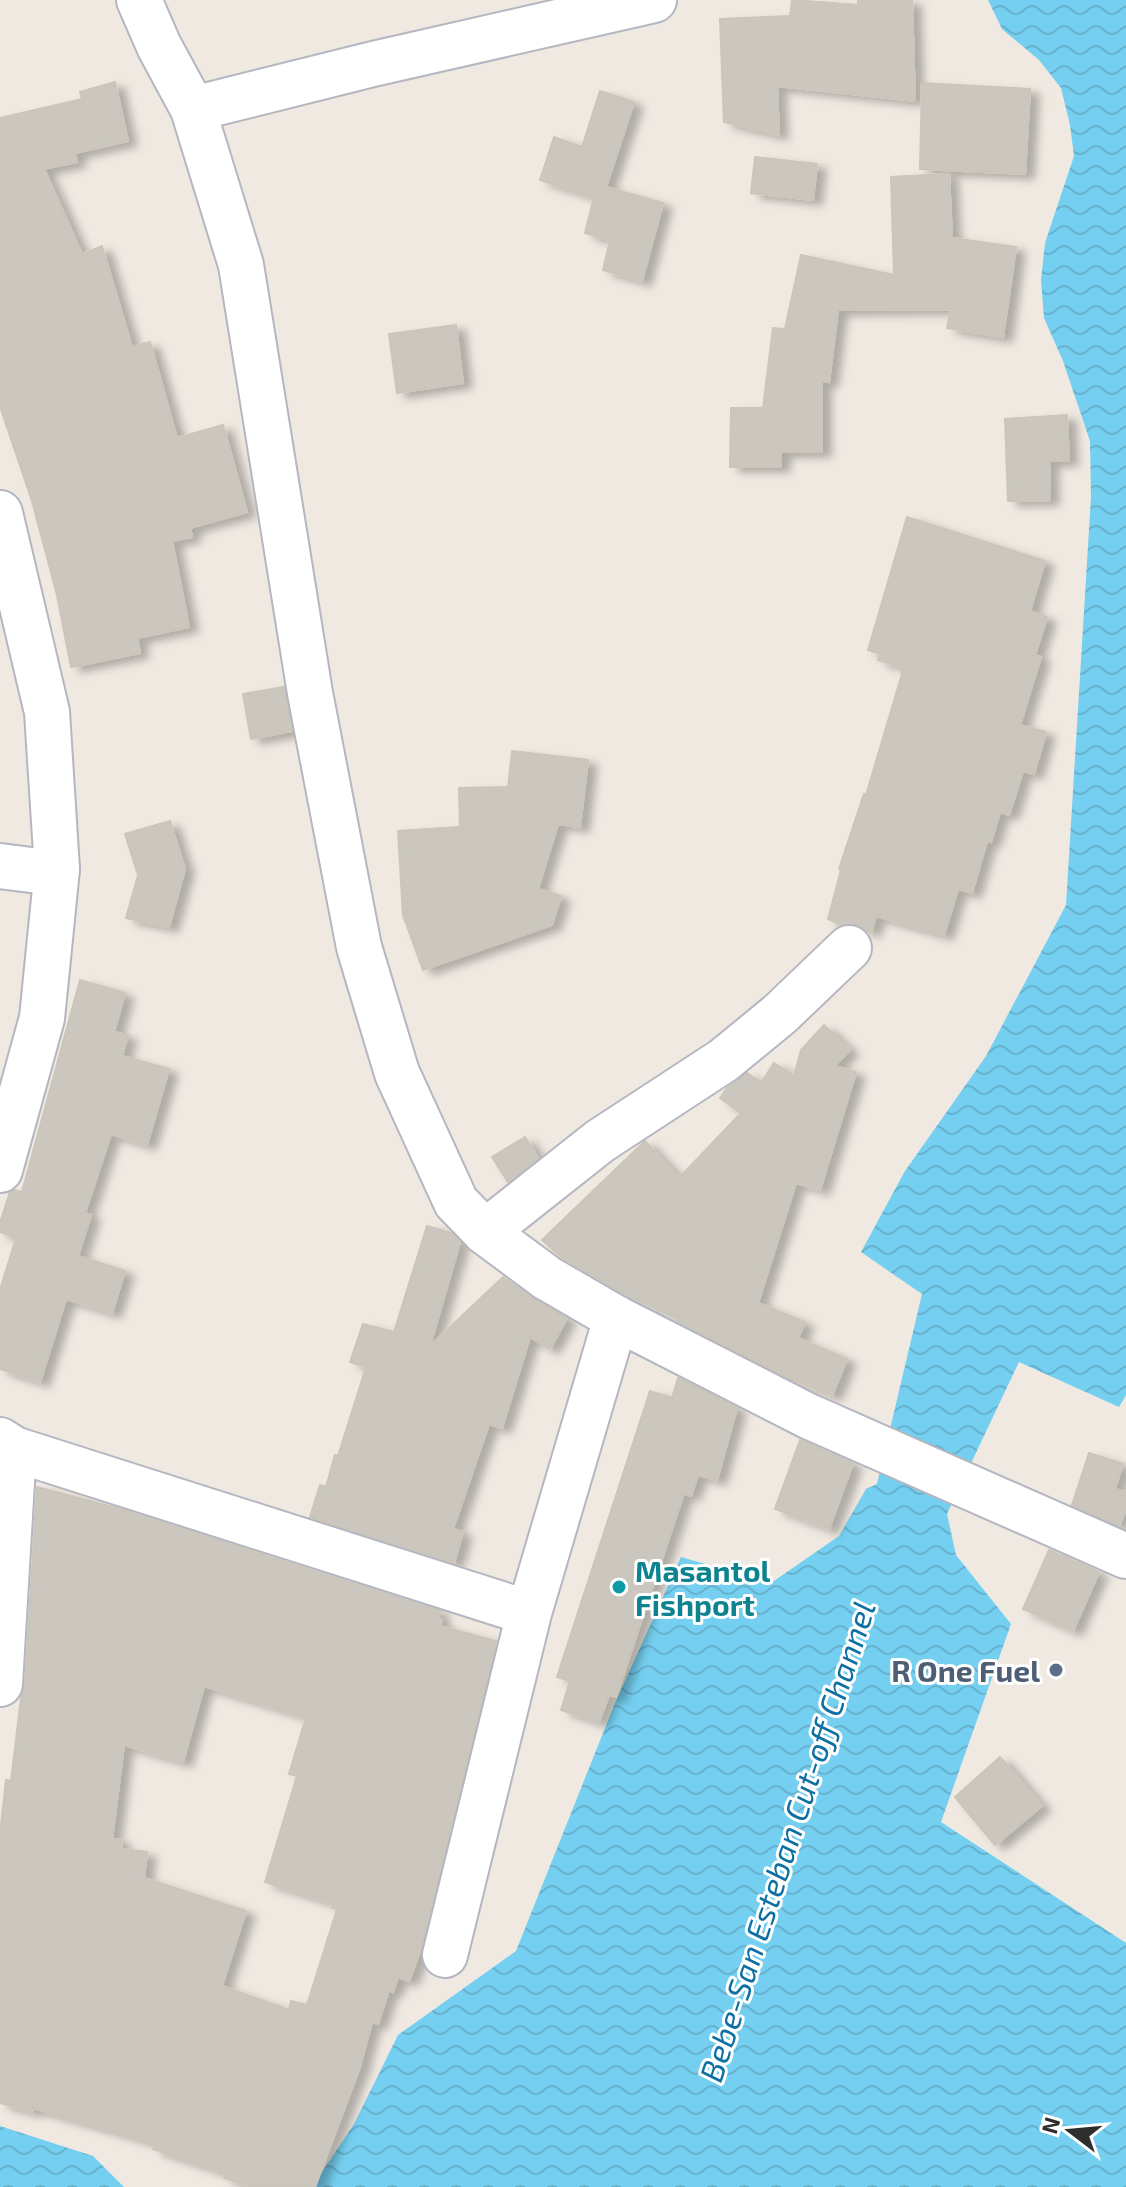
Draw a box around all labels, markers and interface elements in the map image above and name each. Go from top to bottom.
place label: Masantol Fishport [635,1552,771,1622]
marker: Masantol Fishport [610,1578,628,1596]
water label: Bebe-San Esteban Cut-off Channel [690,1596,883,2086]
place label: R One Fuel [891,1652,1040,1688]
marker: R One Fuel [1047,1661,1065,1679]
north arrow [1030,2091,1110,2171]
text: N [1035,2114,1064,2136]

